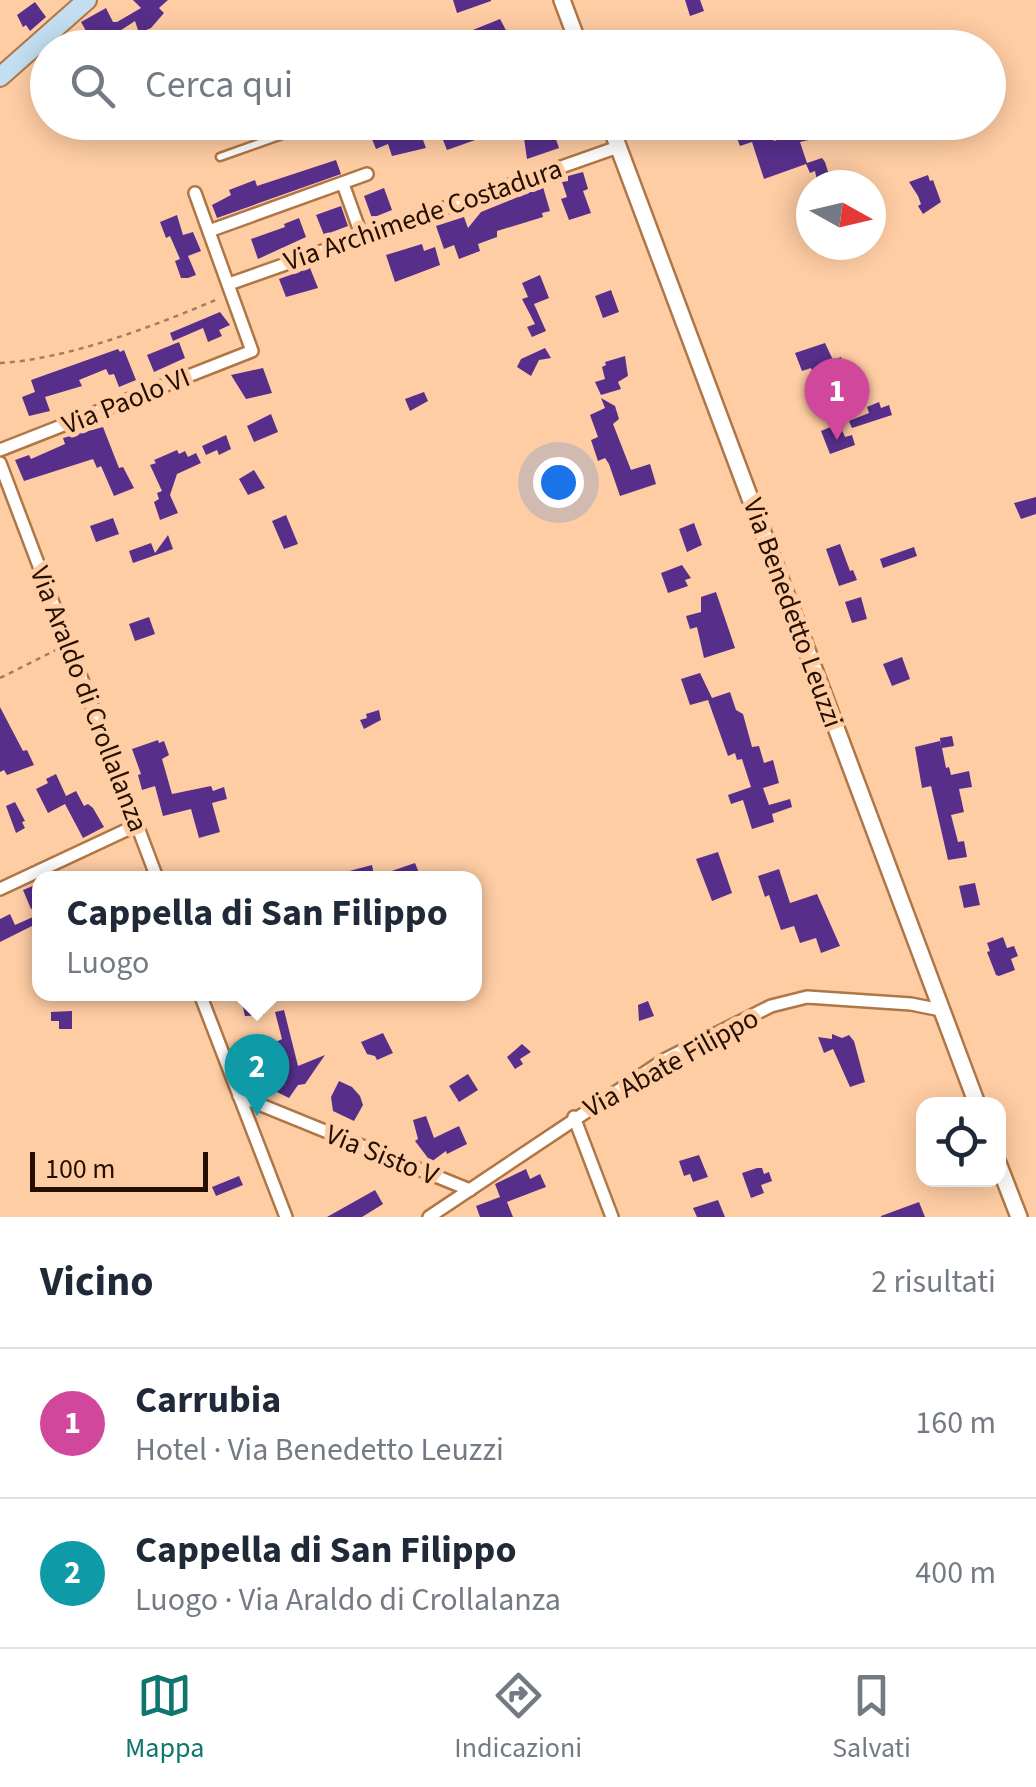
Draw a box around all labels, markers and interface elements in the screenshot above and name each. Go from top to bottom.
search box [30,30,1006,140]
icon: search [65,58,120,113]
text: Cerca qui [145,58,293,112]
street label: Via Archimede Costadura [279,149,567,281]
north arrow [796,170,886,260]
street label: Via Paolo VI [56,357,196,445]
pin: 1 [804,358,870,440]
your location [533,457,584,508]
street label: Via Benedetto Leuzzi [733,493,853,733]
street label: Via Araldo di Crollalanza [20,560,158,838]
popup [32,871,482,1001]
text: Cappella di San Filippo [66,886,448,940]
text: Luogo [66,940,149,986]
street label: Via Abate Filippo [576,998,766,1128]
pin: 2 [224,1034,290,1116]
map controls [916,1097,1006,1187]
button: locate [916,1097,1006,1187]
street label: Via Sisto V [320,1114,445,1196]
scale bar [30,1147,208,1192]
text: 100 m [45,1149,116,1189]
text: Vicino [40,1252,154,1312]
text: 2 risultati [871,1259,996,1305]
text: Carrubia [135,1373,281,1427]
text: 1 [64,1400,81,1446]
text: 160 m [915,1400,996,1446]
text: Hotel · Via Benedetto Leuzzi [135,1427,504,1473]
text: Cappella di San Filippo [135,1523,516,1577]
text: 2 [64,1550,81,1596]
text: 400 m [915,1550,996,1596]
text: Luogo · Via Araldo di Crollalanza [135,1577,561,1623]
tab: Mappa [125,1668,204,1768]
tab: Indicazioni [454,1668,582,1768]
tab: Salvati [832,1668,911,1768]

